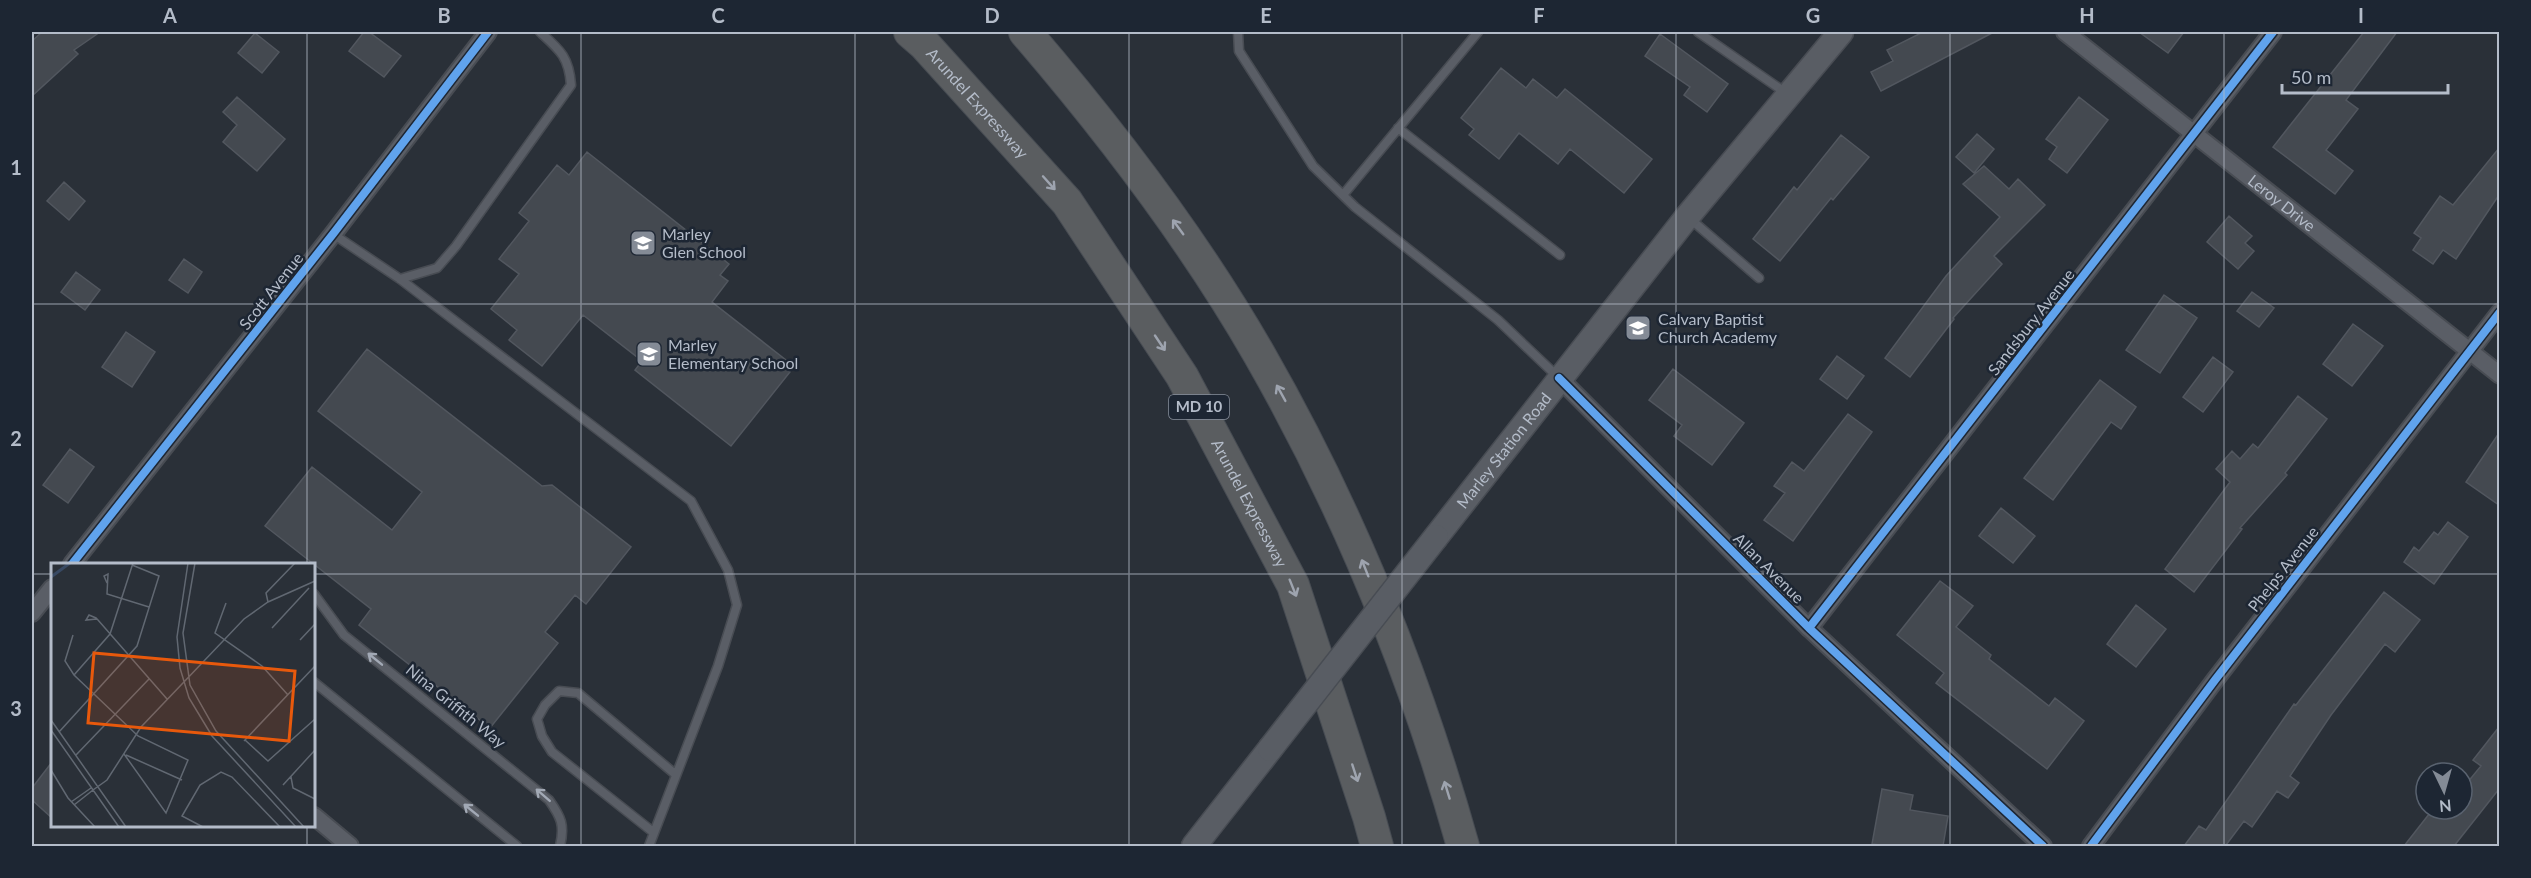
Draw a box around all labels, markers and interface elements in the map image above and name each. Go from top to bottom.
text: A [162,3,177,27]
text: B [437,3,451,27]
text: C [711,3,725,27]
text: D [984,3,1000,27]
text: E [1260,3,1272,27]
text: F [1533,3,1545,27]
text: G [1806,3,1820,27]
text: H [2079,3,2095,27]
text: I [2358,3,2364,27]
street label: Arundel Expressway [923,43,1033,162]
scale bar [2282,57,2448,95]
text: 50 m [2291,66,2331,88]
text: 1 [10,155,22,179]
street label: Leroy Drive [2245,170,2320,235]
one-way arrow [1042,175,1056,190]
one-way arrow [1172,219,1184,235]
place label: Marley Glen School [662,224,746,261]
school or university icon: Marley Glen School [628,228,658,258]
street label: Scott Avenue [235,248,307,333]
street label: Sandsbury Avenue [1983,265,2078,379]
place label: Calvary Baptist Church Academy [1658,309,1778,346]
school or university icon: Calvary Baptist Church Academy [1623,313,1653,343]
one-way arrow [1154,334,1166,350]
place label: Marley Elementary School [668,335,798,372]
school or university icon: Marley Elementary School [634,339,664,369]
one-way arrow [1275,384,1286,402]
street label: Marley Station Road [1452,388,1555,512]
road number: MD 10 [1169,395,1229,419]
text: 2 [10,426,22,450]
street label: Arundel Expressway [1208,436,1292,571]
street label: Phelps Avenue [2243,522,2322,615]
street label: Allan Avenue [1730,528,1809,607]
one-way arrow [1359,559,1370,578]
inset map [51,563,315,827]
one-way arrow [1288,578,1299,596]
one-way arrow [367,653,383,666]
street label: Nina Griffith Way [403,660,510,752]
text: 3 [10,696,22,720]
north arrow [2414,761,2474,821]
one-way arrow [1350,763,1361,782]
one-way arrow [1441,781,1452,800]
one-way arrow [535,789,551,803]
text: N [2438,796,2452,816]
one-way arrow [464,803,480,816]

